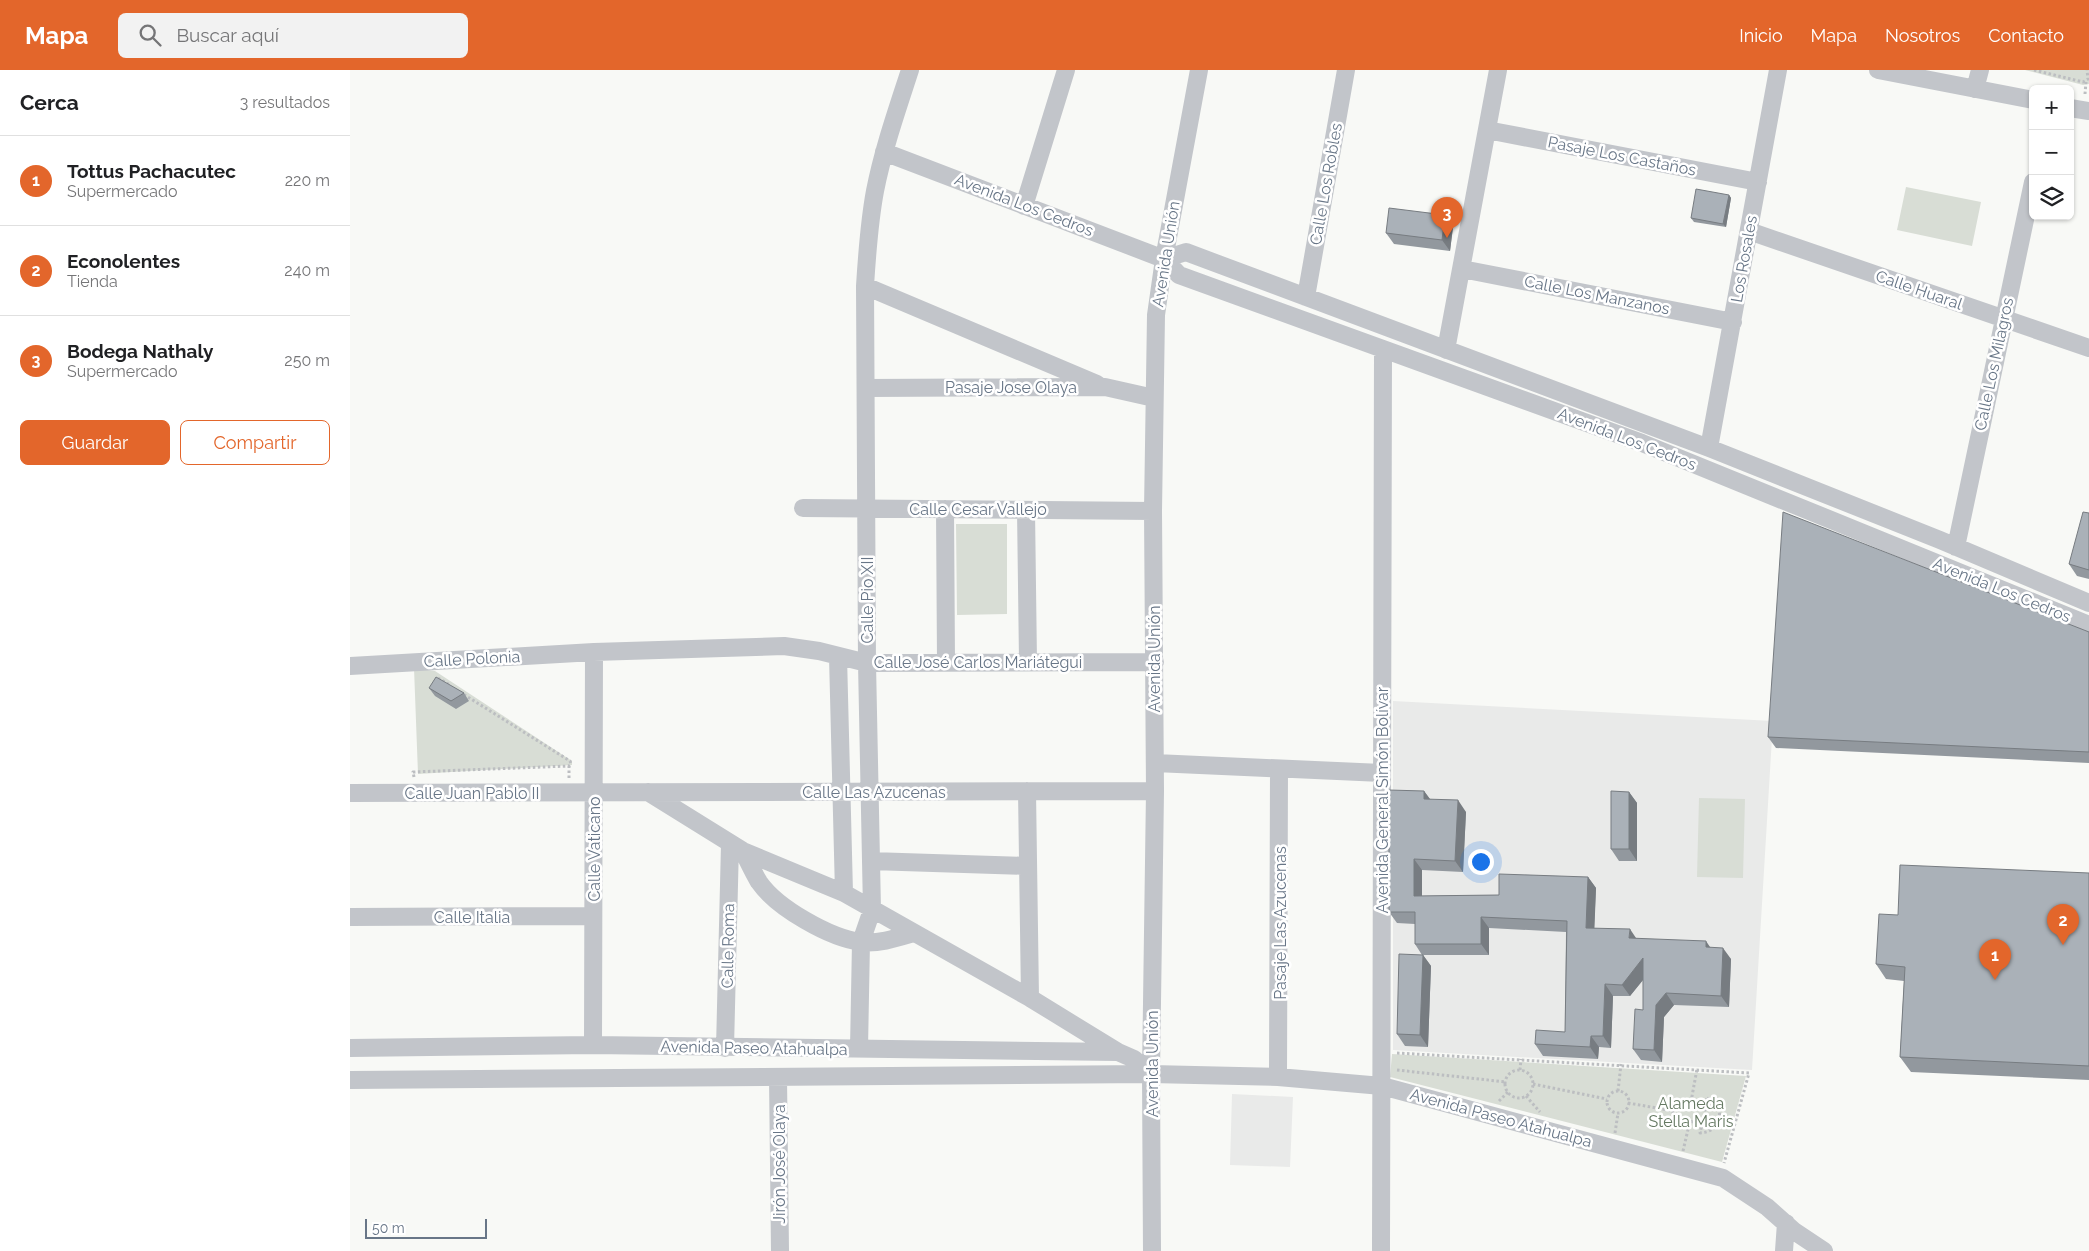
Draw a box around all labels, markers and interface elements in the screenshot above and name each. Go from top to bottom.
search box [118,13,468,58]
text: Mapa [25,21,88,50]
icon: search [136,21,164,49]
text: Buscar aquí [176,24,279,46]
text: Inicio [1739,25,1783,46]
text: Mapa [1811,25,1857,46]
text: Nosotros [1885,25,1960,46]
text: Contacto [1988,25,2064,46]
map controls [2029,85,2074,220]
button: + [2029,85,2074,130]
text: Cerca [20,90,79,115]
text: 3 resultados [240,93,330,112]
street label: Calle Los Robles [1306,121,1346,246]
button: − [2029,130,2074,175]
street label: Pasaje Los Castaños [1546,132,1698,180]
text: Tottus Pachacutec [67,160,236,182]
street label: Avenida Los Cedros [952,170,1096,240]
text: 1 [32,171,40,190]
text: 220 m [285,171,330,190]
button: layers [2029,175,2074,220]
text: Supermercado [67,182,178,201]
pin: 3 [1431,197,1463,238]
street label: Avenida Unión [1148,200,1184,308]
street label: Los Rosales [1727,214,1761,304]
text: Econolentes [67,250,180,272]
text: 2 [31,261,41,280]
text: 240 m [284,261,330,280]
street label: Calle Huaral [1873,266,1966,314]
text: Tienda [67,272,118,291]
street label: Calle Los Manzanos [1523,272,1671,318]
street label: Calle Los Milagros [1971,296,2017,432]
text: Bodega Nathaly [67,340,213,362]
text: 3 [32,351,40,370]
text: 250 m [284,351,330,370]
text: Supermercado [67,362,178,381]
street label: Pasaje Jose Olaya [945,378,1077,397]
street label: Avenida Los Cedros [1555,404,1699,474]
button: Guardar [20,420,170,465]
button: Compartir [180,420,330,465]
street label: Calle Cesar Vallejo [909,500,1047,519]
street label: Avenida Los Cedros [1930,554,2074,626]
street label: Calle Pio XII [858,557,877,643]
street label: Avenida Unión [1145,605,1164,713]
street label: Calle Polonia [423,647,521,671]
street label: Calle José Carlos Mariátegui [874,653,1082,672]
street label: Avenida General Simón Bolívar [1373,686,1392,913]
street label: Calle Las Azucenas [802,783,946,802]
street label: Calle Juan Pablo II [404,784,540,803]
street label: Calle Vaticano [585,796,604,902]
street label: Pasaje Las Azucenas [1271,846,1290,1000]
your location [1468,849,1494,875]
street label: Calle Roma [718,903,738,989]
pin: 2 [2047,904,2079,945]
street label: Calle Italia [434,908,510,927]
pin: 1 [1979,939,2011,980]
street label: Avenida Unión [1143,1010,1162,1118]
street label: Avenida Paseo Atahualpa [660,1037,848,1059]
street label: Avenida Paseo Atahualpa [1408,1085,1594,1151]
park label: Alameda Stella Maris [1648,1094,1734,1131]
street label: Jirón José Olaya [770,1104,789,1224]
scale bar [365,1216,488,1239]
text: 50 m [372,1220,405,1236]

